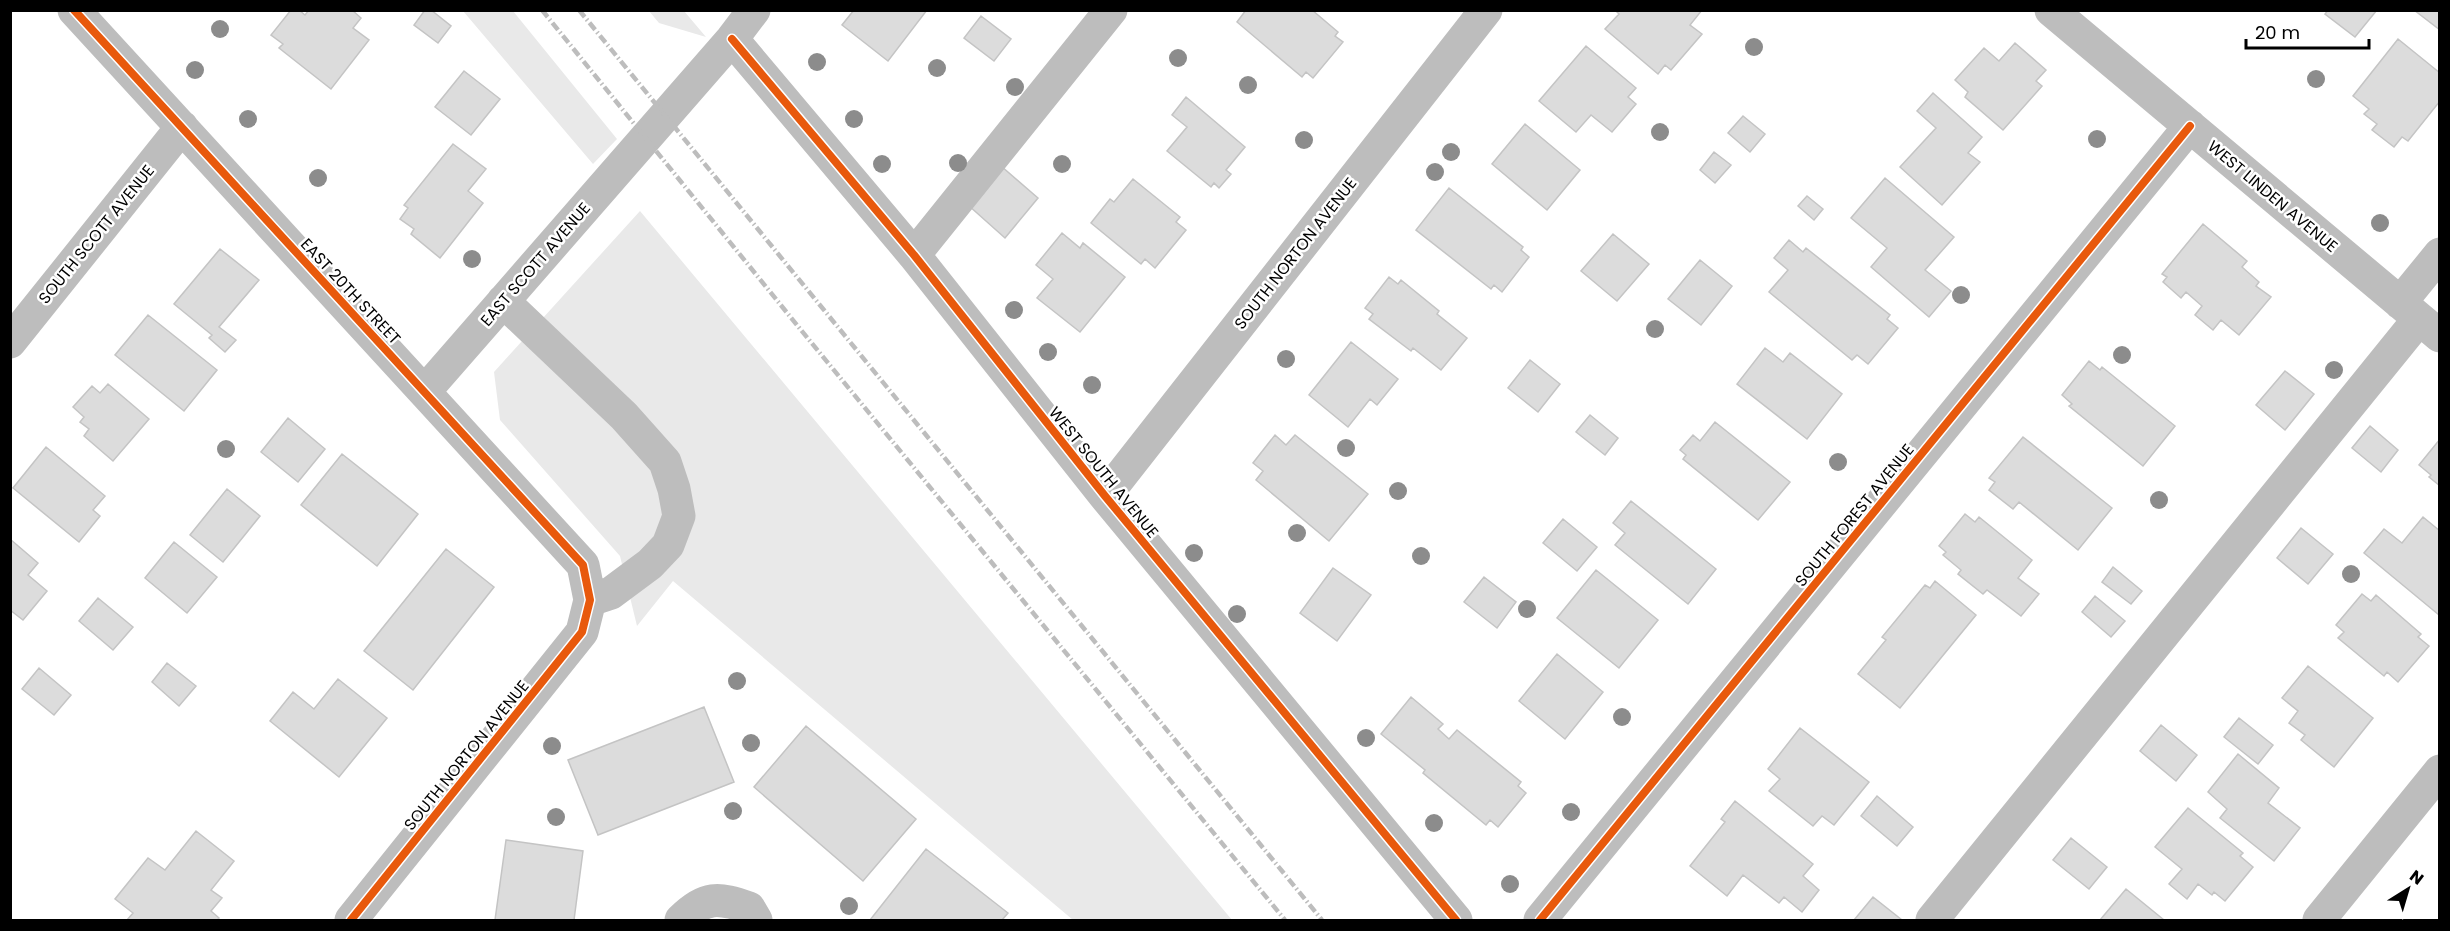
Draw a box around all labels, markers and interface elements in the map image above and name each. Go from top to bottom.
scale bar [2246,12,2369,50]
text: 20 m [2255,20,2300,45]
street label: WEST LINDEN AVENUE [2203,135,2343,258]
street label: SOUTH SCOTT AVENUE [33,160,160,309]
street label: SOUTH NORTON AVENUE [1229,172,1362,334]
street label: EAST SCOTT AVENUE [475,197,596,331]
street label: EAST 20TH STREET [295,233,406,350]
street label: WEST SOUTH AVENUE [1043,402,1164,543]
street label: SOUTH FOREST AVENUE [1790,439,1919,592]
street label: SOUTH NORTON AVENUE [399,675,534,835]
north arrow [2378,859,2438,919]
text: N [2405,865,2428,890]

